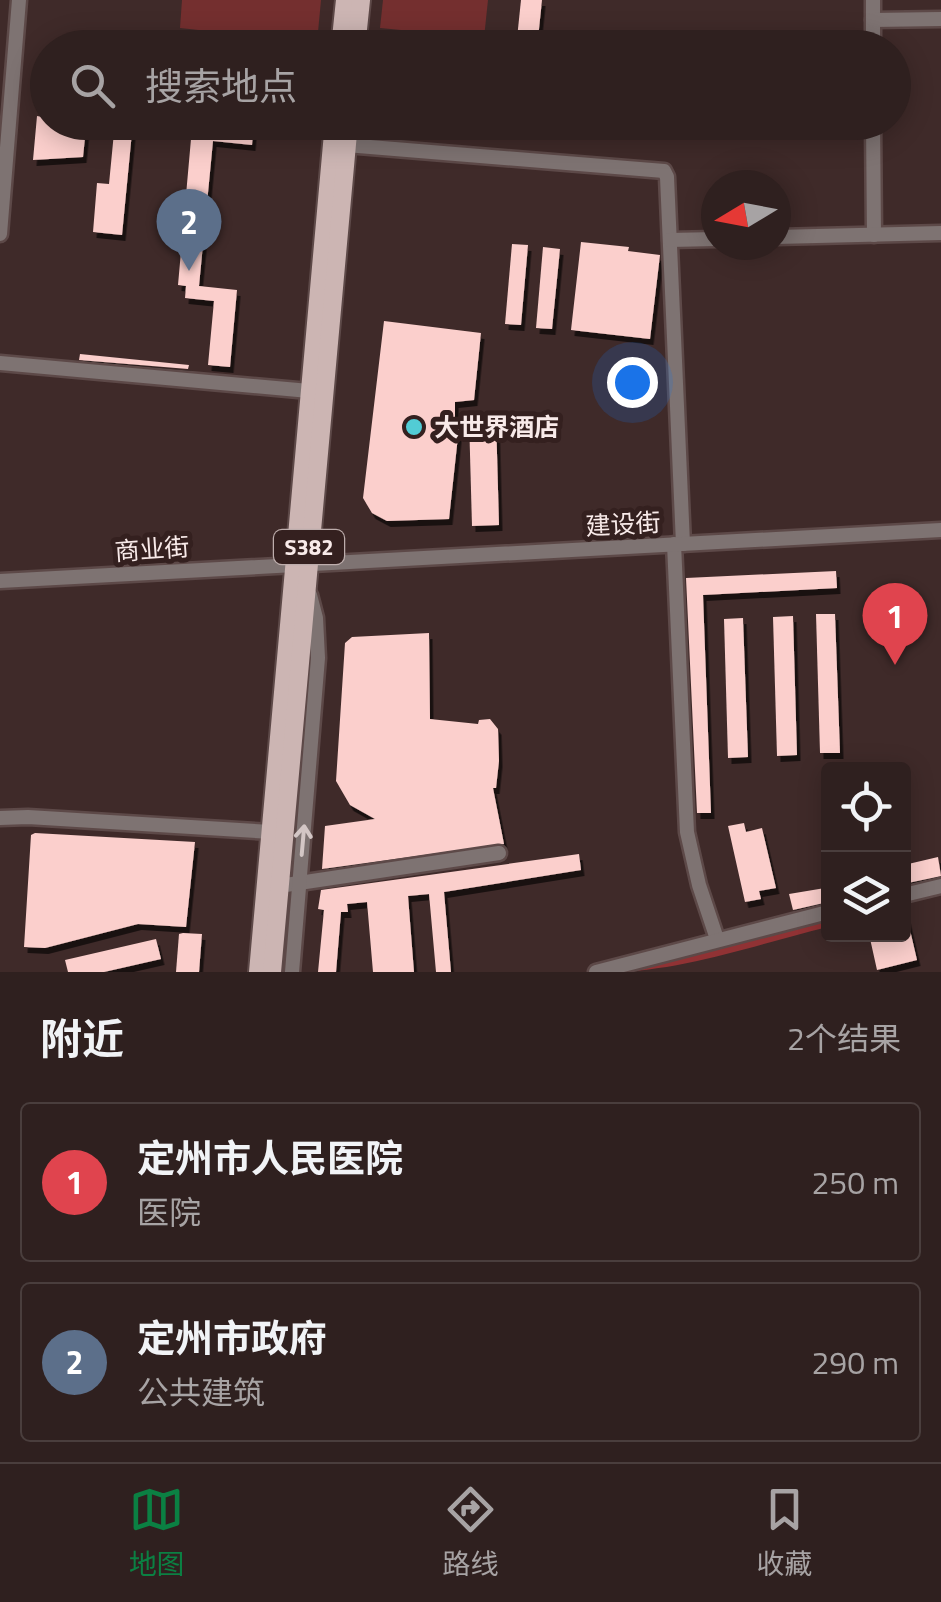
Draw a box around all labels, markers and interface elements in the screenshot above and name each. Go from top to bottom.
search box [30,30,911,140]
text: 搜索地点 [145,57,297,115]
icon: search [65,58,120,113]
north arrow [701,170,791,260]
pin: 2 [156,188,222,271]
your location [607,357,658,408]
place label: 大世界酒店 [434,408,559,446]
marker: 大世界酒店 [403,416,425,438]
street label: 建设街 [585,503,661,545]
street label: 商业街 [113,527,191,571]
road number: S382 [274,530,344,564]
pin: 1 [862,582,928,665]
map controls [821,762,911,942]
button: locate [821,762,911,852]
one-way arrow [294,824,313,857]
button: layers [821,852,911,942]
text: 附近 [40,1006,124,1070]
text: 2个结果 [787,1014,901,1062]
text: 定州市人民医院 [137,1129,403,1187]
text: 1 [66,1158,83,1206]
text: 250 m [811,1158,899,1206]
text: 医院 [137,1188,201,1236]
text: 定州市政府 [137,1309,327,1367]
text: 2 [66,1338,83,1386]
text: 290 m [811,1338,899,1386]
text: 公共建筑 [137,1368,265,1416]
tab: 地图 [129,1482,185,1585]
tab: 路线 [442,1482,498,1585]
tab: 收藏 [756,1482,812,1585]

